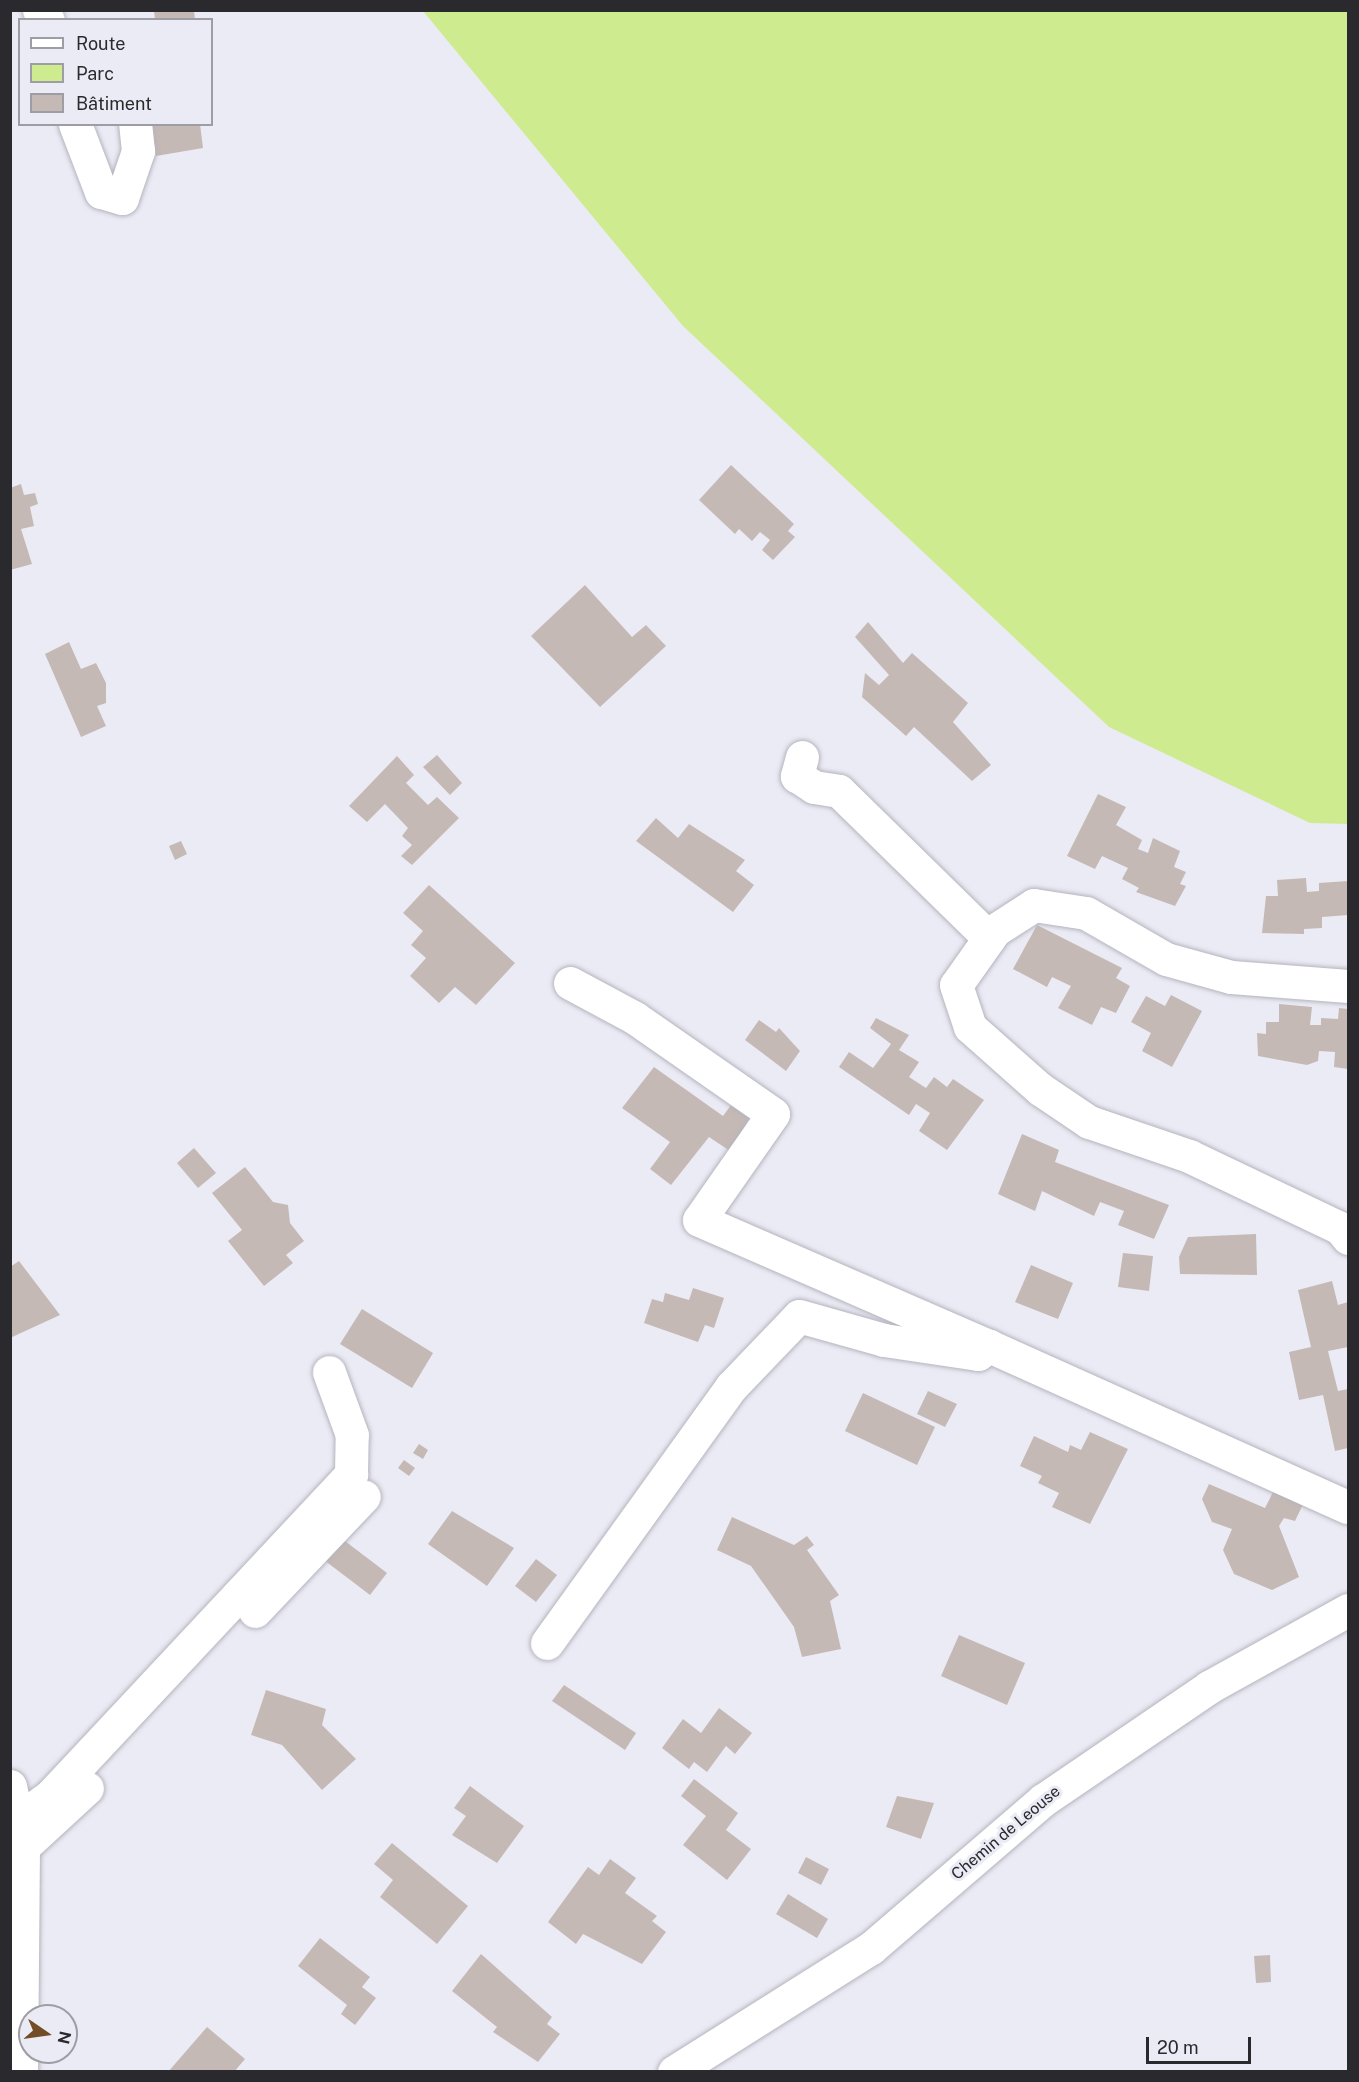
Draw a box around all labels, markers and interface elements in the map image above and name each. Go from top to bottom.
legend [18,18,213,126]
text: Route [76,33,125,54]
text: Parc [76,63,114,84]
text: Bâtiment [76,93,152,114]
street label: Chemin de Leouse [948,1782,1064,1884]
north arrow [18,2004,78,2064]
scale bar [1149,2025,1254,2063]
text: N [53,2029,75,2046]
text: 20 m [1157,2037,1199,2058]

